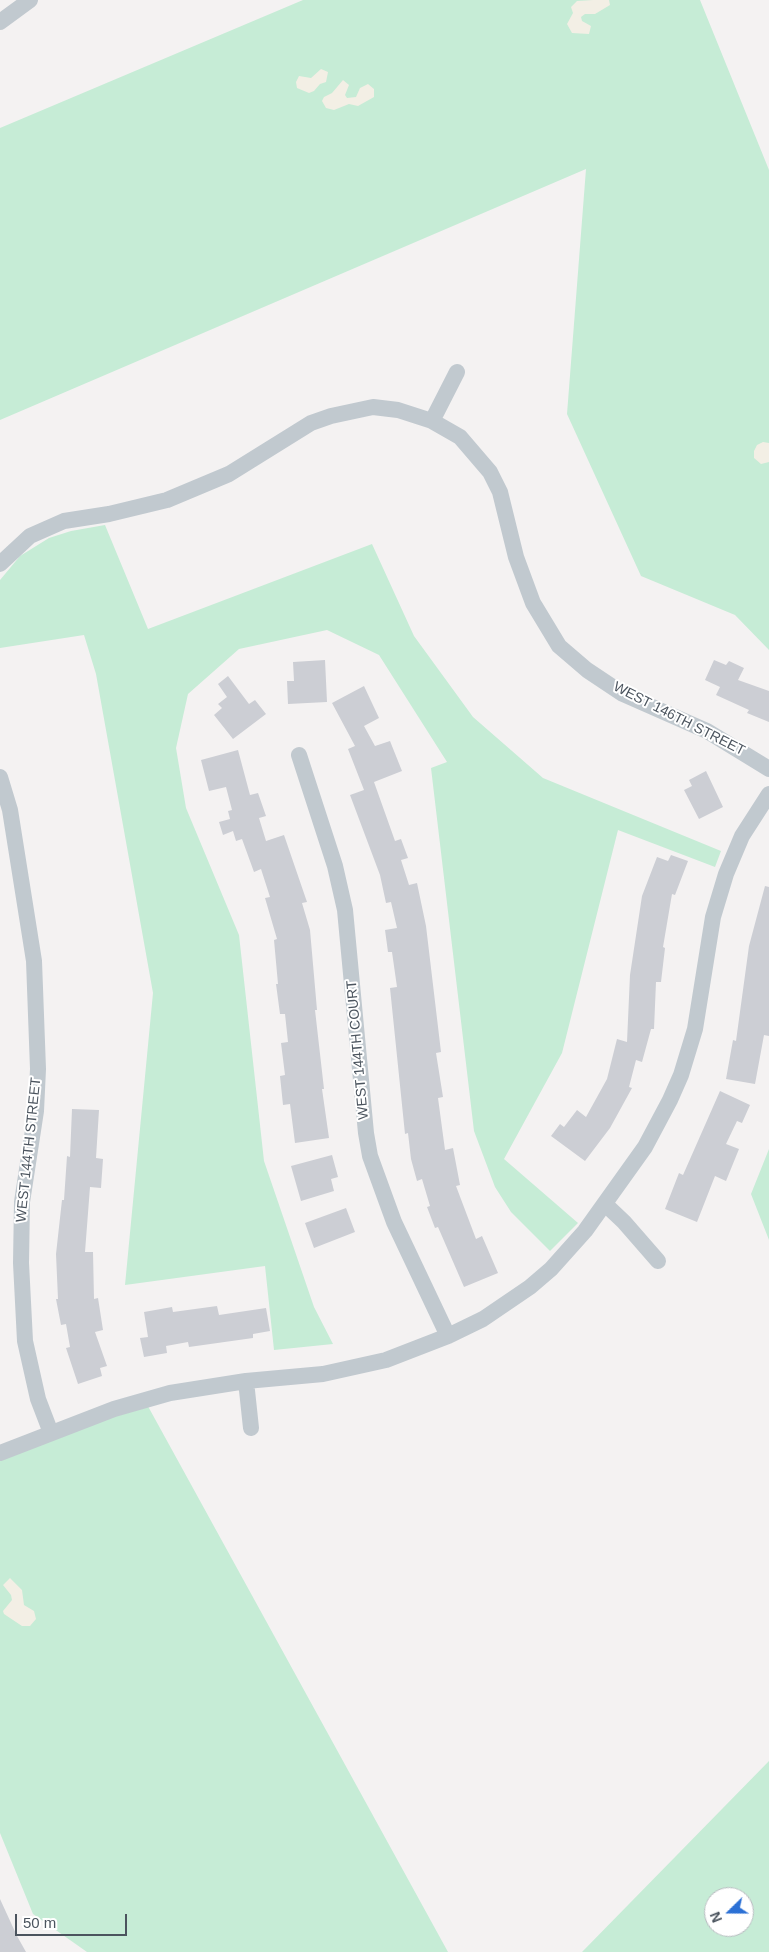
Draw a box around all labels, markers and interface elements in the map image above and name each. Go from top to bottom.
street label: WEST 146TH STREET [610,678,748,760]
street label: WEST 144TH COURT [344,980,372,1120]
street label: WEST 144TH STREET [13,1077,45,1223]
north arrow [704,1887,754,1937]
scale bar [18,1904,130,1936]
text: N [707,1910,725,1925]
text: 50 m [23,1914,56,1931]

